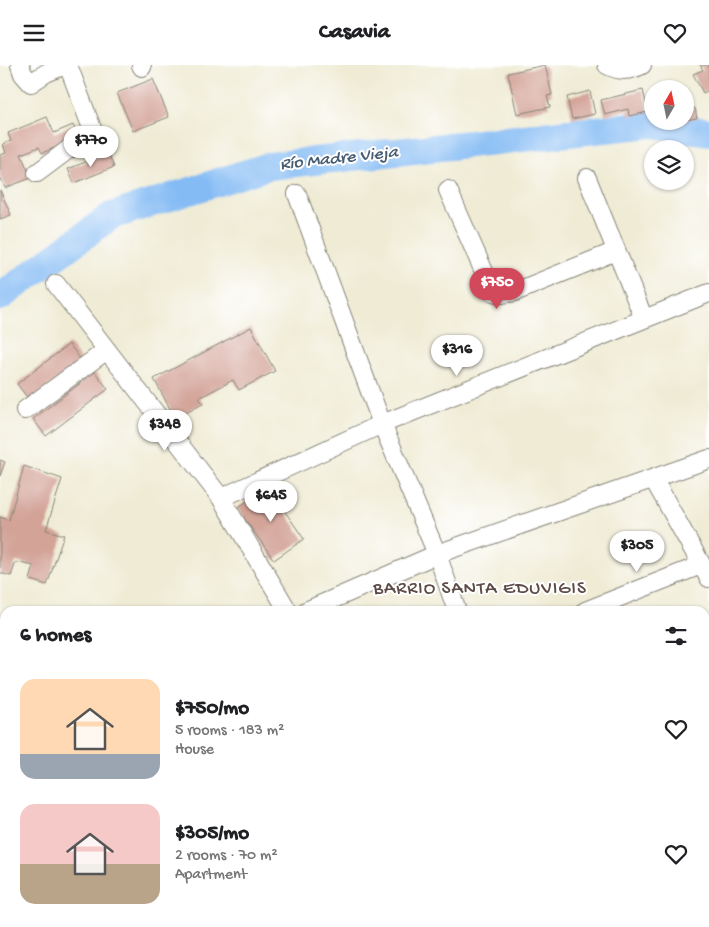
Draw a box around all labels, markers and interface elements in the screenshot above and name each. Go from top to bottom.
icon: menu [20,19,48,47]
icon: heart [661,19,689,47]
text: Casavia [319,20,390,46]
north arrow [644,80,694,130]
map controls [644,80,694,190]
pin: $770 [61,126,121,168]
text: $770 [75,132,107,151]
button: layers [644,140,694,190]
water label: Río Madre Vieja [279,142,400,176]
pin: $750 [467,267,527,310]
text: $750 [480,274,514,293]
pin: $316 [427,335,487,377]
text: $316 [442,341,472,360]
pin: $348 [135,409,195,452]
text: $348 [149,416,181,435]
pin: $645 [241,481,301,523]
text: $645 [255,487,287,506]
pin: $305 [607,531,667,573]
text: $305 [621,537,654,556]
district label: BARRIO SANTA EDUVIGIS [372,578,587,601]
icon: filters [662,622,690,650]
text: 6 homes [20,624,91,649]
text: $750/mo [175,697,249,722]
icon: home [60,699,120,759]
icon: heart [662,715,690,743]
text: 5 rooms · 183 m² [175,722,284,741]
text: House [175,741,214,760]
text: $305/mo [175,822,249,847]
icon: home [60,824,120,884]
icon: heart [662,840,690,868]
text: 2 rooms · 70 m² [175,847,278,866]
text: Apartment [175,866,247,885]

